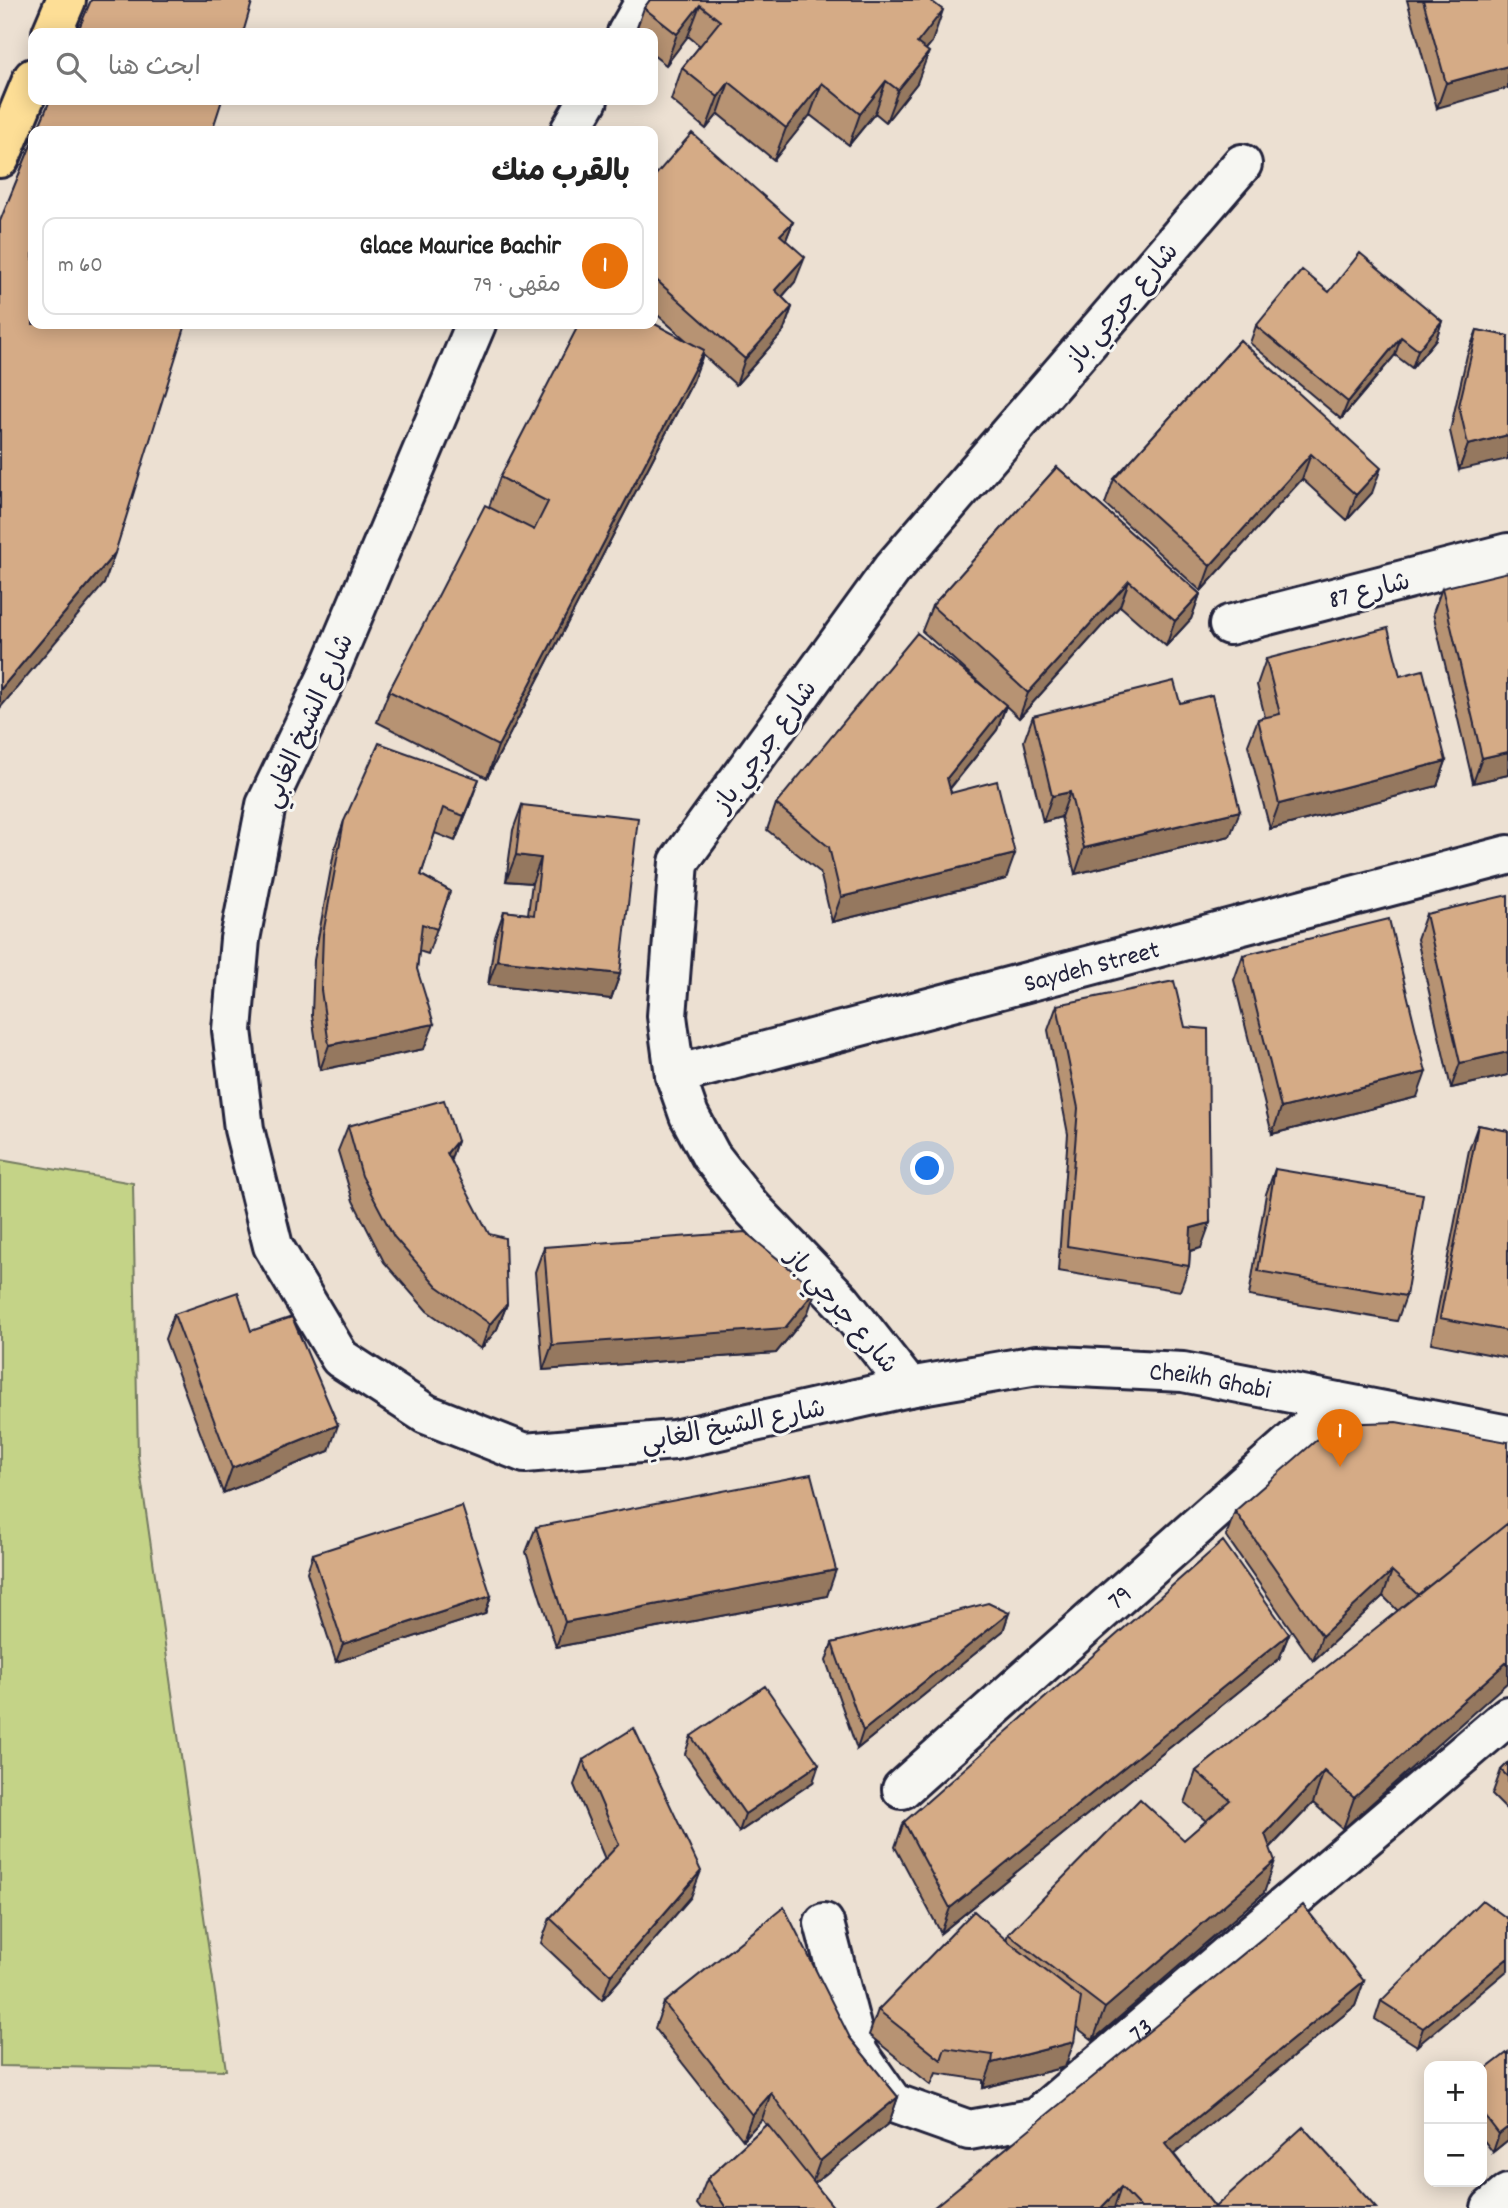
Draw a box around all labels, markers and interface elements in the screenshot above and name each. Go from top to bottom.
search box [28,28,658,105]
icon: search [52,48,90,86]
text: ابحث هنا [108,50,201,87]
text: بالقرب منك [492,153,630,196]
text: Glace Maurice Bachir [359,229,561,266]
street label: شارع جرجي باز [1057,235,1189,379]
text: 60 m [58,250,103,283]
text: 1 [602,250,608,283]
text: مقهى · 79 [473,270,561,303]
street label: شارع 87 [1325,564,1414,620]
street label: شارع الشيخ الغابي [255,628,366,815]
street label: شارع جرجي باز [705,673,828,823]
street label: Saydeh Street [1020,933,1164,1004]
your location [910,1151,944,1185]
street label: شارع جرجي باز [773,1240,905,1384]
street label: Cheikh Ghabi [1148,1355,1274,1411]
street label: شارع الشيخ الغابي [638,1391,829,1464]
pin: 1 [1317,1409,1363,1467]
street label: 79 [1101,1578,1141,1620]
street label: 73 [1122,2011,1163,2053]
map controls [1424,2061,1487,2187]
button: + [1424,2061,1487,2124]
button: − [1424,2124,1487,2187]

